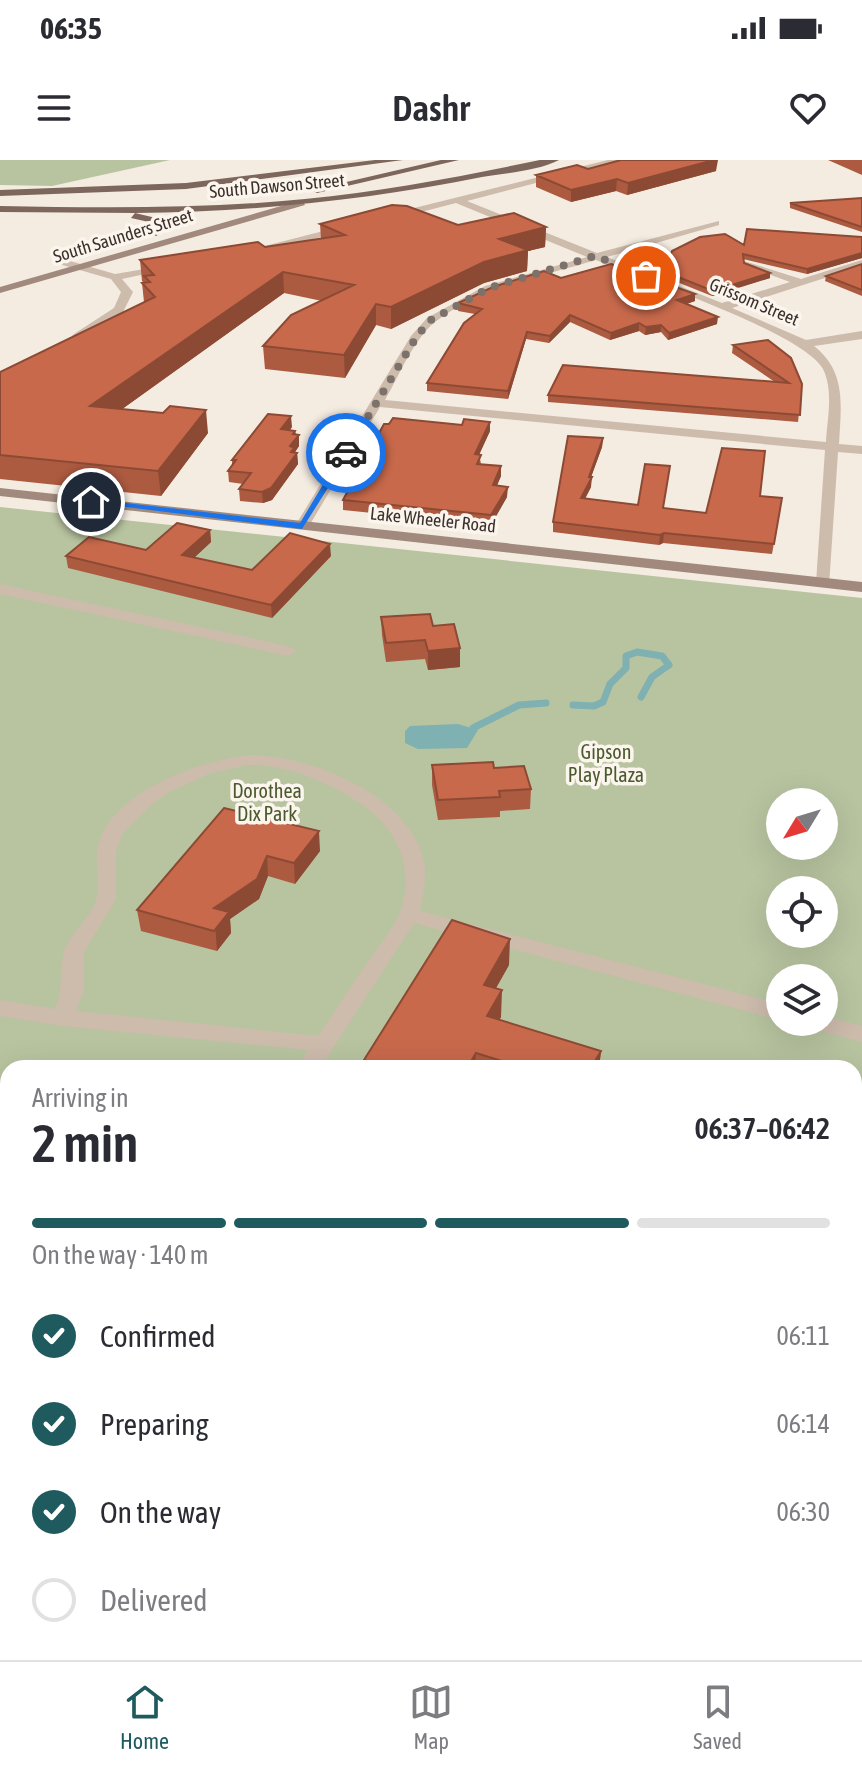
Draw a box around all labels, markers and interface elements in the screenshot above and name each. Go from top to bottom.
text: 06:35 [40,11,102,45]
icon: menu [32,86,76,130]
icon: heart [786,86,830,130]
text: Dashr [392,87,470,129]
street label: South Dawson Street [208,169,346,202]
street label: South Saunders Street [51,204,195,267]
pin [612,242,680,310]
icon: bag [624,254,668,298]
street label: Grissom Street [706,273,802,330]
courier [306,413,386,493]
icon: car [324,431,368,475]
pin [57,468,125,536]
icon: home [69,480,113,524]
street label: Lake Wheeler Road [369,502,497,537]
park label: Gipson Play Plaza [568,740,644,786]
park label: Dorothea Dix Park [232,779,302,825]
north arrow [766,788,838,860]
map controls [766,788,838,1036]
button: locate [766,876,838,948]
button: layers [766,964,838,1036]
text: Arriving in [32,1083,129,1113]
text: 06:37–06:42 [695,1111,830,1145]
text: 2 min [32,1113,138,1173]
text: On the way · 140 m [32,1240,209,1270]
icon: check [32,1314,76,1358]
text: Confirmed [100,1319,215,1353]
text: 06:11 [776,1321,830,1351]
icon: check [32,1402,76,1446]
text: Preparing [100,1407,209,1441]
text: 06:14 [776,1409,830,1439]
icon: check [32,1490,76,1534]
text: On the way [100,1495,221,1529]
text: 06:30 [776,1497,830,1527]
text: Delivered [100,1583,208,1617]
tab: Home [120,1680,169,1754]
tab: Map [409,1680,453,1754]
tab: Saved [693,1680,742,1754]

